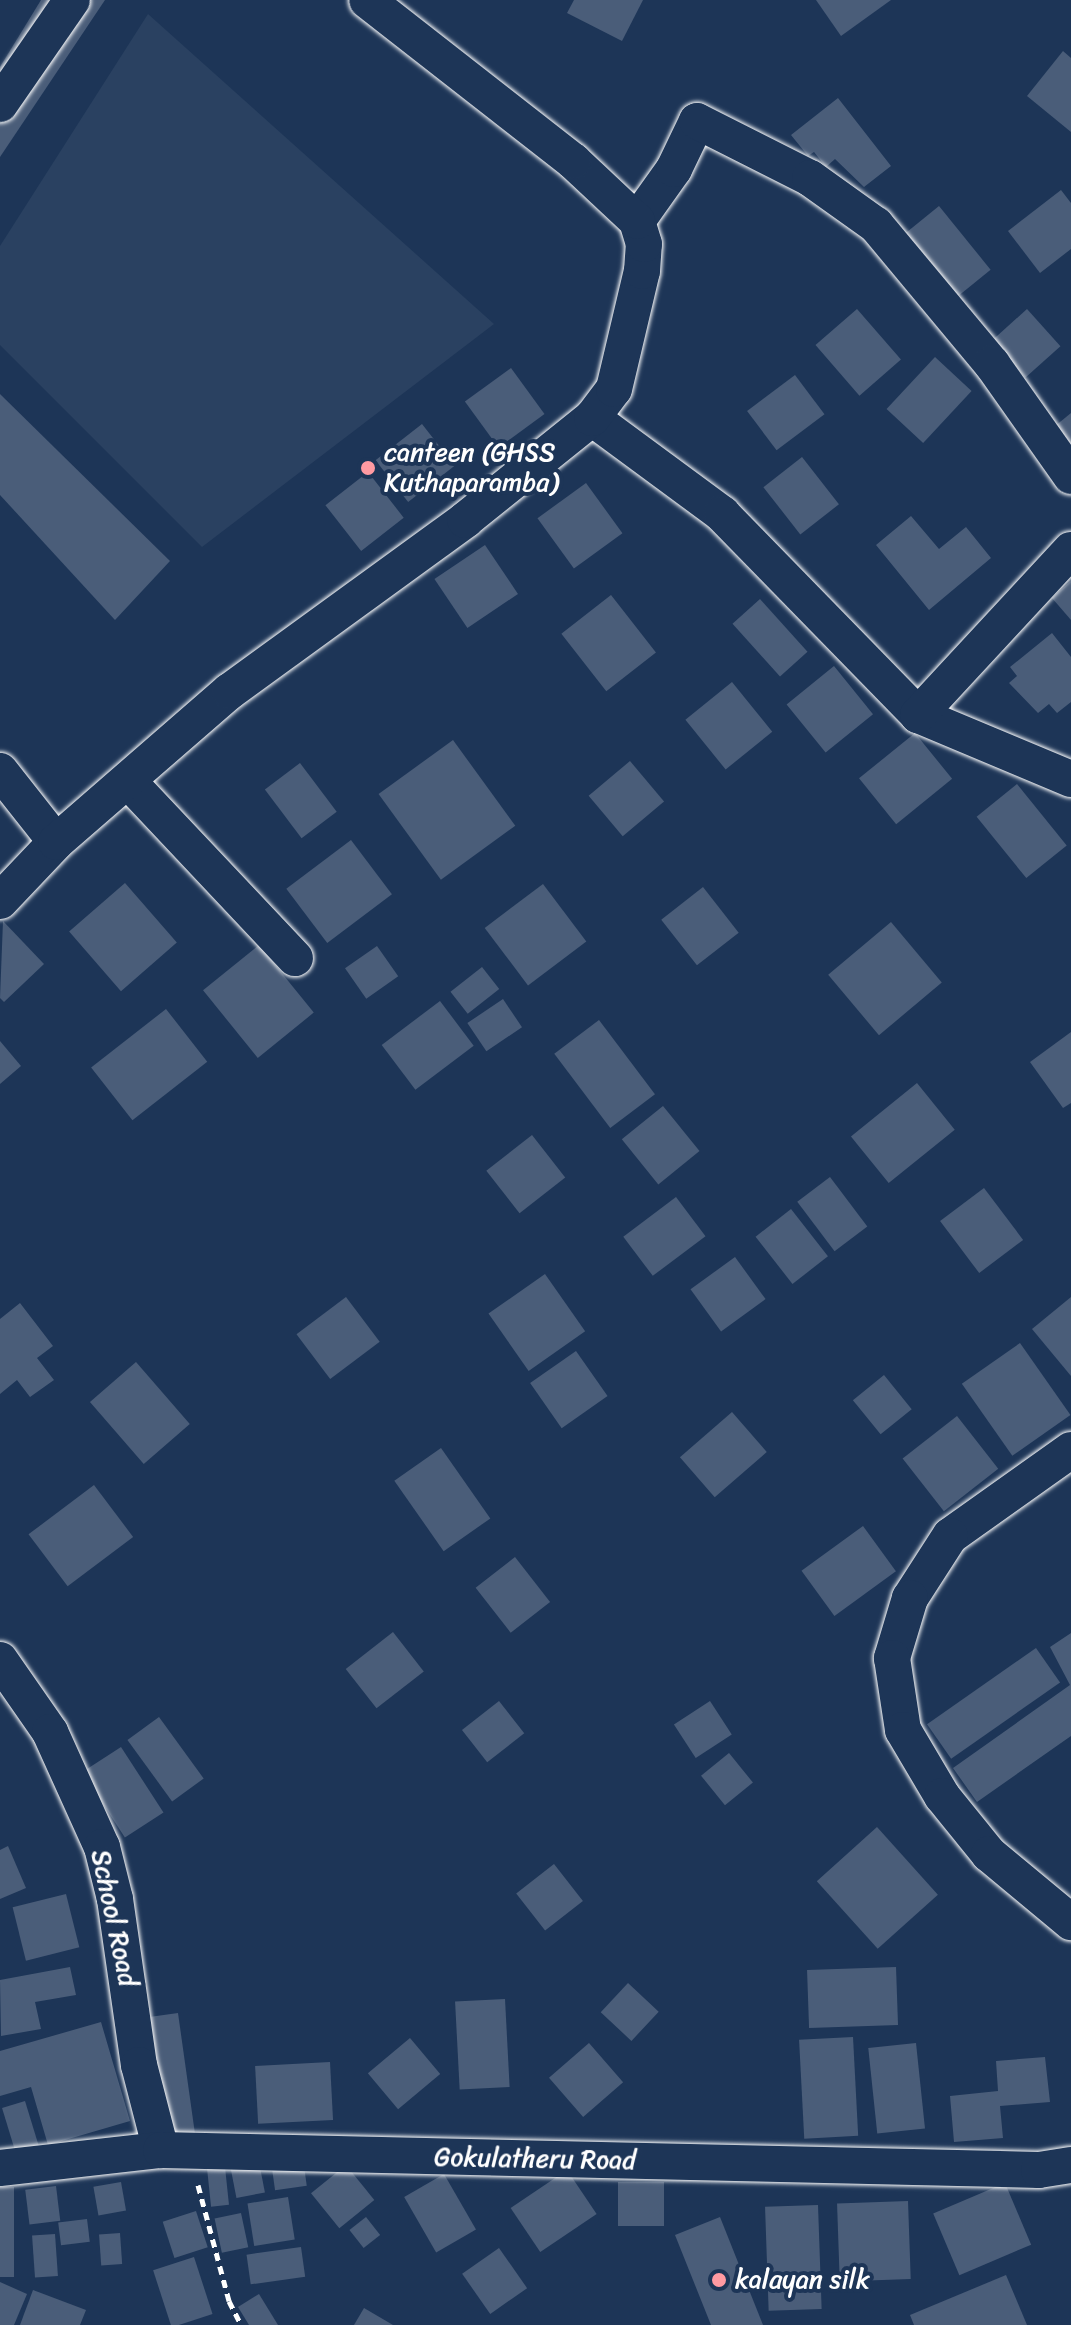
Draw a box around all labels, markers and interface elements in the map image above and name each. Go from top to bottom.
place label: canteen (GHSS Kuthaparamba) [384,437,558,498]
marker: canteen (GHSS Kuthaparamba) [359,459,377,477]
street label: School Road [84,1847,144,1989]
street label: Gokulatheru Road [434,2142,636,2176]
place label: kalayan silk [735,2264,870,2296]
marker: kalayan silk [710,2271,728,2289]

